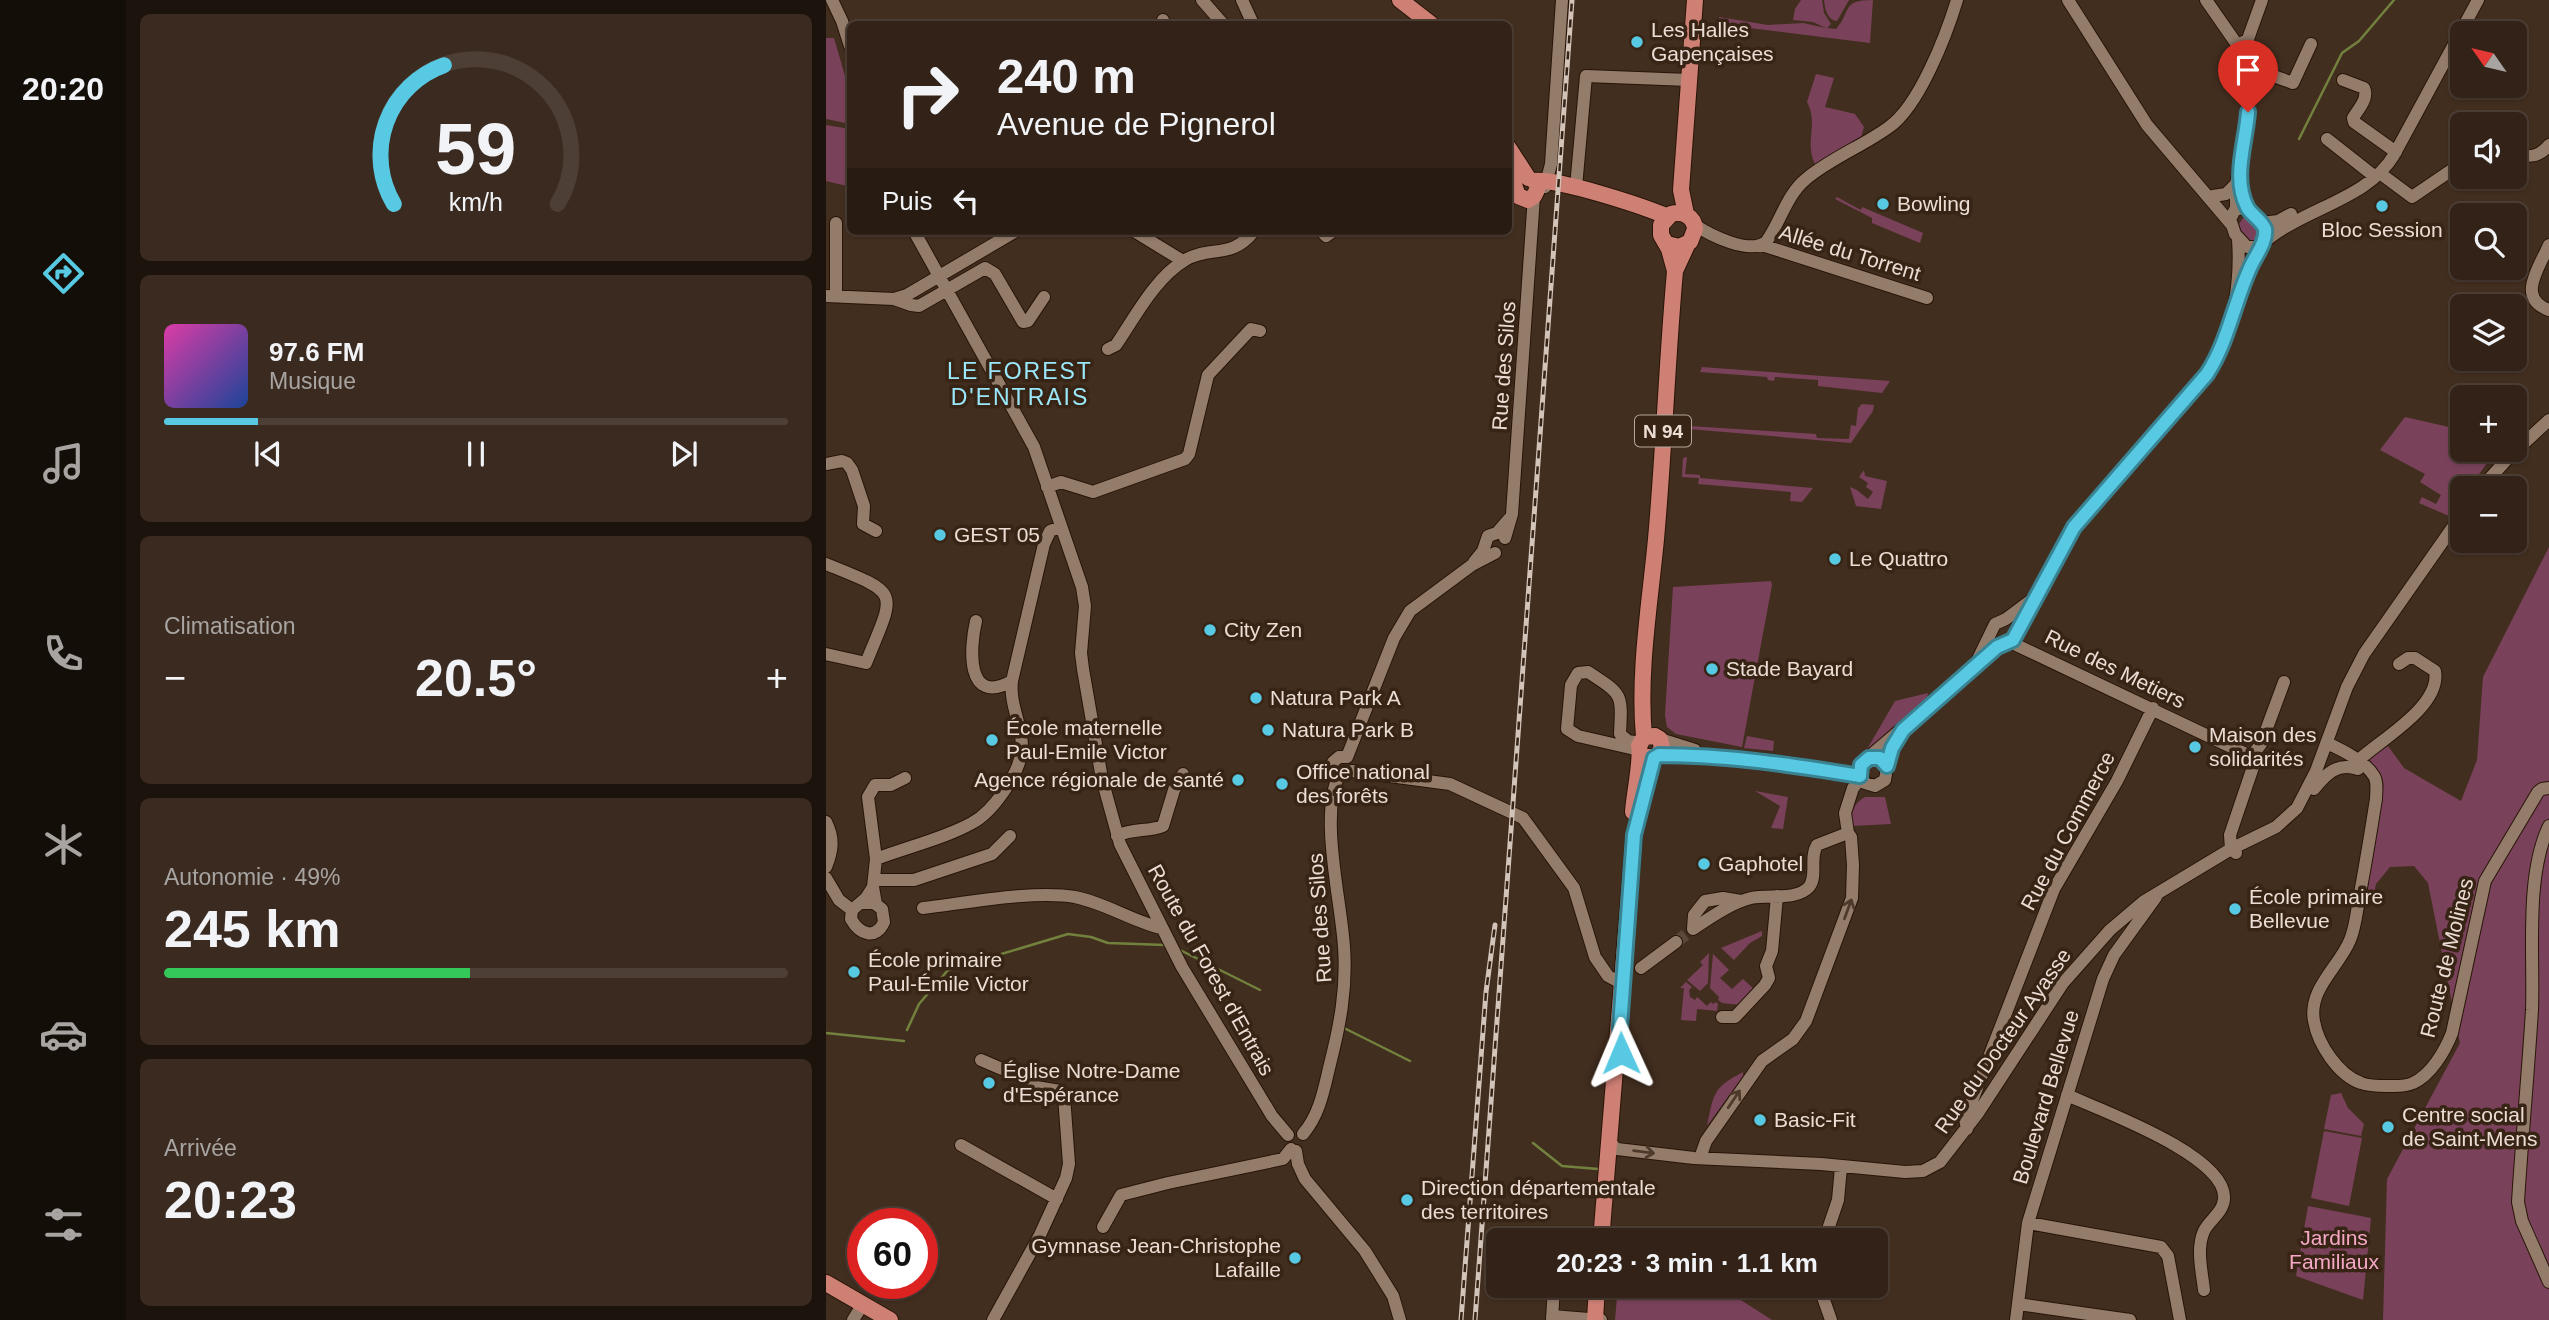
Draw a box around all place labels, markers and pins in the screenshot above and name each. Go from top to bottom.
place label: Les Halles Gapençaises [1651,18,1774,65]
marker: Les Halles Gapençaises [1629,34,1645,50]
pin [2218,40,2278,112]
place label: Bowling [1897,192,1971,215]
marker: Bowling [1875,196,1891,212]
marker: Bloc Session [2374,198,2390,214]
place label: Bloc Session [2321,218,2443,241]
place label: GEST 05 [954,523,1040,546]
marker: GEST 05 [932,527,948,543]
place label: Le Quattro [1849,547,1948,570]
marker: Le Quattro [1827,551,1843,567]
place label: City Zen [1224,618,1302,641]
marker: City Zen [1202,622,1218,638]
place label: Stade Bayard [1726,657,1853,680]
marker: Stade Bayard [1704,661,1720,677]
place label: Natura Park A [1270,686,1401,709]
marker: Natura Park A [1248,690,1264,706]
place label: École maternelle Paul-Emile Victor [1006,716,1167,763]
place label: Natura Park B [1282,718,1414,741]
marker: Natura Park B [1260,722,1276,738]
place label: Maison des solidarités [2209,723,2316,770]
marker: École maternelle Paul-Emile Victor [984,732,1000,748]
marker: Maison des solidarités [2187,739,2203,755]
place label: Office national des forêts [1296,760,1430,807]
place label: Agence régionale de santé [974,768,1224,791]
marker: Agence régionale de santé [1230,772,1246,788]
marker: Office national des forêts [1274,776,1290,792]
place label: Gaphotel [1718,852,1803,875]
marker: Gaphotel [1696,856,1712,872]
place label: École primaire Bellevue [2249,885,2383,932]
marker: École primaire Bellevue [2227,901,2243,917]
place label: École primaire Paul-Émile Victor [868,948,1029,995]
marker: École primaire Paul-Émile Victor [846,964,862,980]
place label: Église Notre-Dame d'Espérance [1003,1059,1180,1106]
marker: Église Notre-Dame d'Espérance [981,1075,997,1091]
place label: Centre social de Saint-Mens [2402,1103,2537,1150]
place label: Basic-Fit [1774,1108,1856,1131]
marker: Basic-Fit [1752,1112,1768,1128]
marker: Centre social de Saint-Mens [2380,1119,2396,1135]
place label: Direction départementale des territoires [1421,1176,1656,1223]
marker: Direction départementale des territoires [1399,1192,1415,1208]
place label: Gymnase Jean-Christophe Lafaille [1031,1234,1281,1281]
marker: Gymnase Jean-Christophe Lafaille [1287,1250,1303,1266]

